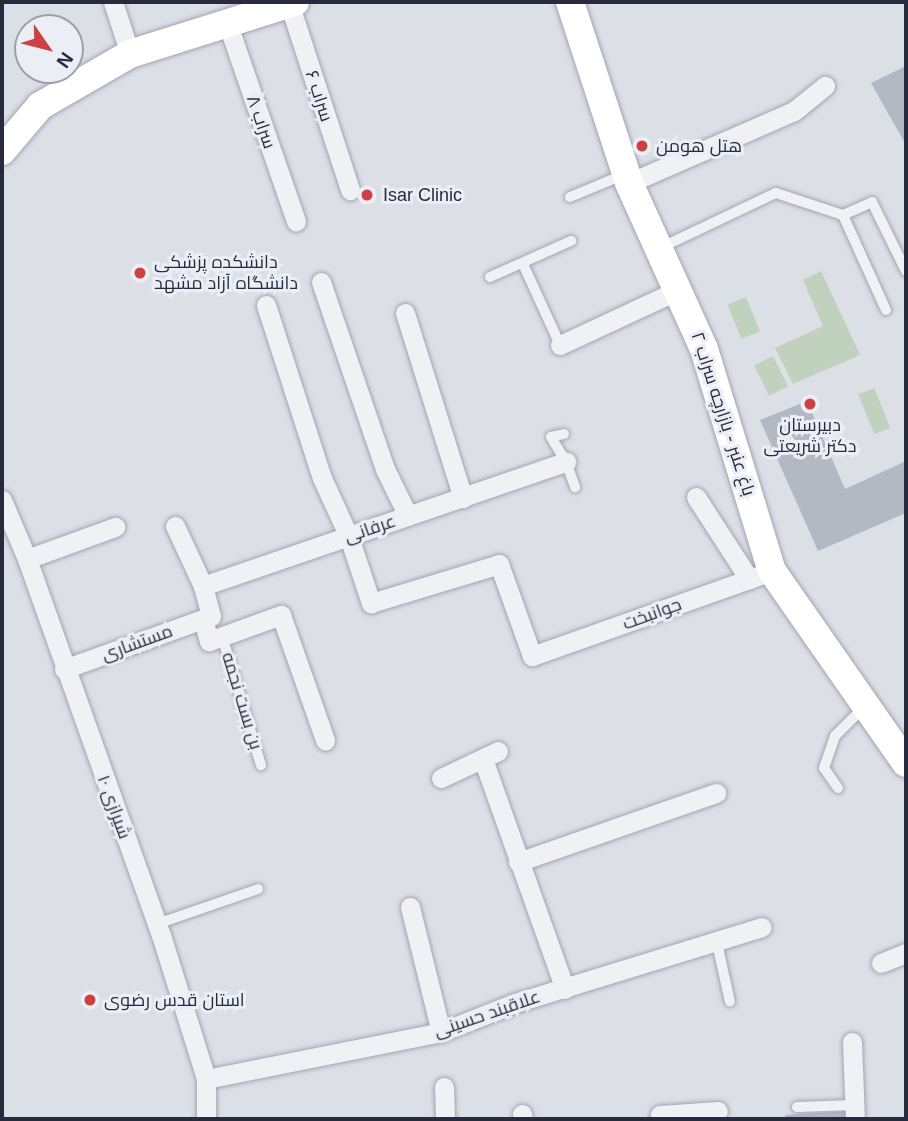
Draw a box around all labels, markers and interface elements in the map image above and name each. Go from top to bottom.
north arrow [14,14,84,84]
text: N [52,49,78,72]
street label: سراب ۶ [301,68,337,124]
street label: سراب ۸ [242,92,280,152]
place label: هتل هومن [656,135,742,157]
marker: هتل هومن [634,138,650,154]
place label: Isar Clinic [383,184,462,206]
marker: Isar Clinic [357,185,377,205]
place label: دانشکده پزشکی دانشگاه آزاد مشهد [154,252,298,294]
marker: دانشکده پزشکی دانشگاه آزاد مشهد [132,265,148,281]
street label: باغ عنبر - بازارچه سراب ۲ [686,329,760,499]
marker: دبیرستان دکتر شریعتی [802,396,818,412]
place label: دبیرستان دکتر شریعتی [763,415,857,458]
street label: عرفانی [341,510,399,548]
street label: جوانبخت [620,593,684,635]
street label: مستشاری [99,620,175,666]
street label: بن بست نجمه [217,650,267,752]
street label: شیرازی ۱۰ [93,772,135,842]
street label: علاقبند حسینی [431,986,543,1042]
place label: استان قدس رضوی [104,989,245,1011]
marker: استان قدس رضوی [82,992,98,1008]

